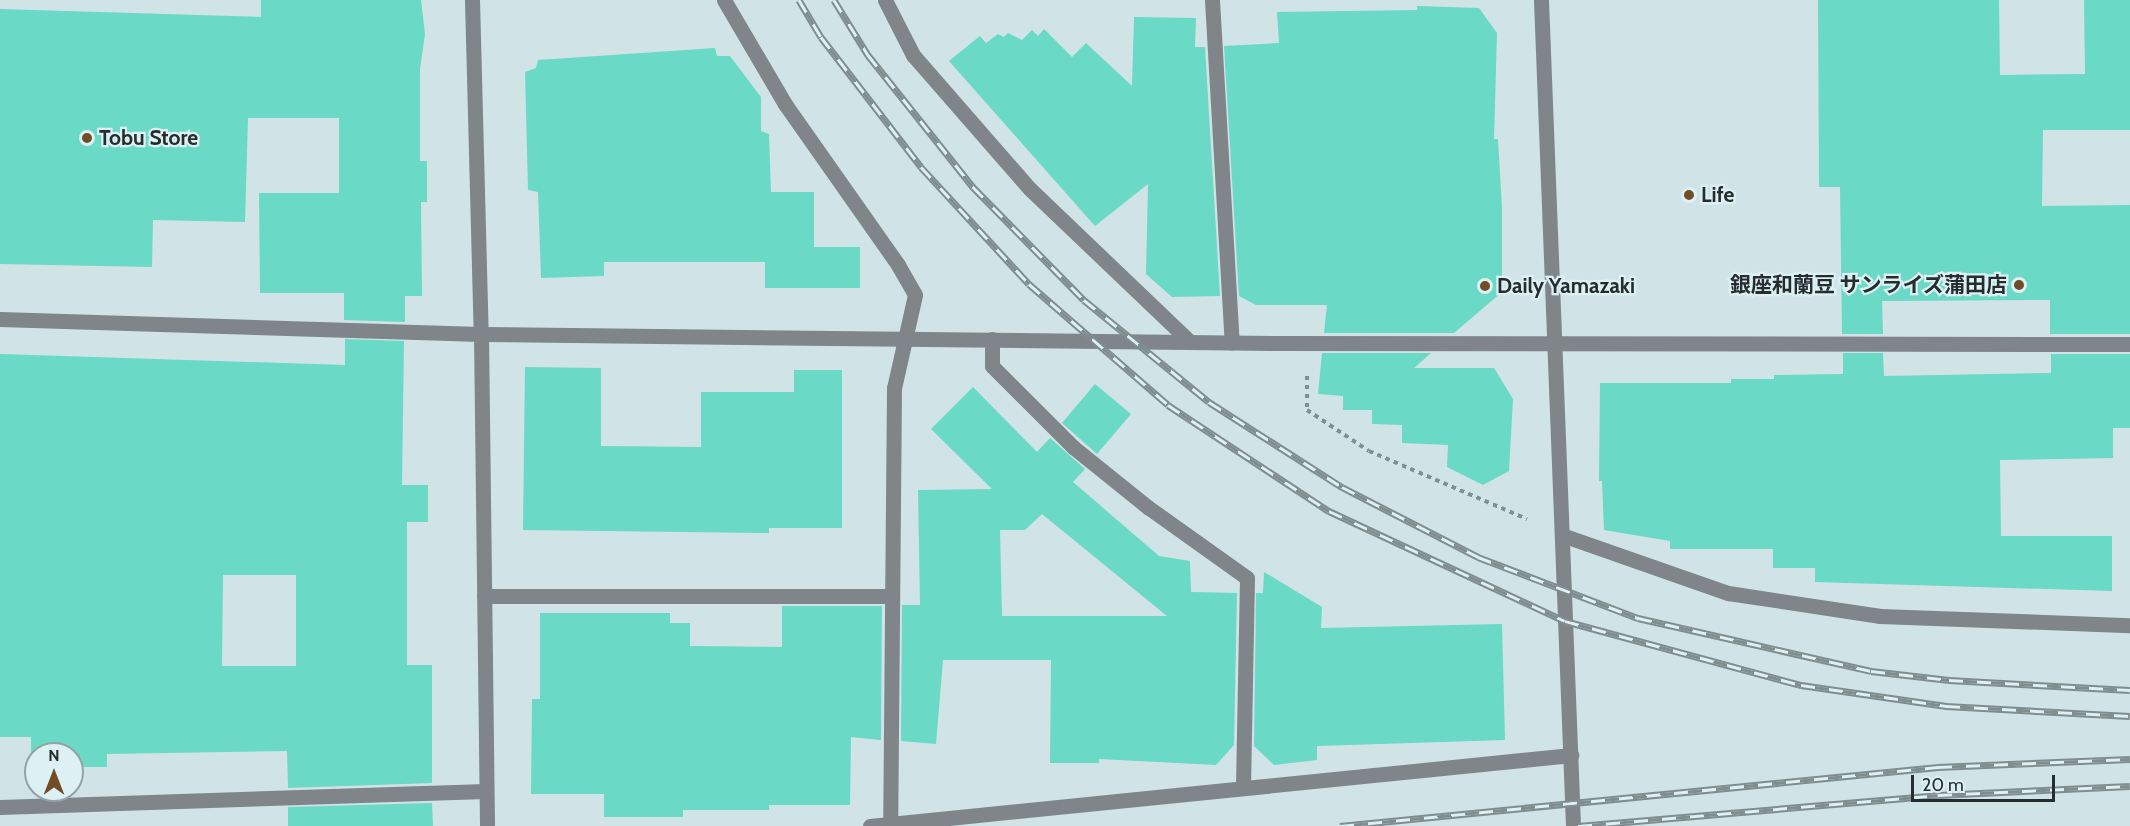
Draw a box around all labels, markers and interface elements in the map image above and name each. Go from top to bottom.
place label: Tobu Store [99,125,198,151]
marker: Tobu Store [80,131,94,145]
place label: Life [1701,182,1734,208]
marker: Life [1682,188,1696,202]
place label: 銀座和蘭豆 サンライズ蒲田店 [1729,272,2007,298]
place label: Daily Yamazaki [1497,273,1635,299]
marker: 銀座和蘭豆 サンライズ蒲田店 [2012,278,2026,292]
marker: Daily Yamazaki [1478,279,1492,293]
north arrow [24,742,84,802]
text: N [48,746,60,765]
scale bar [1914,763,2058,801]
text: 20 m [1922,774,1964,796]

